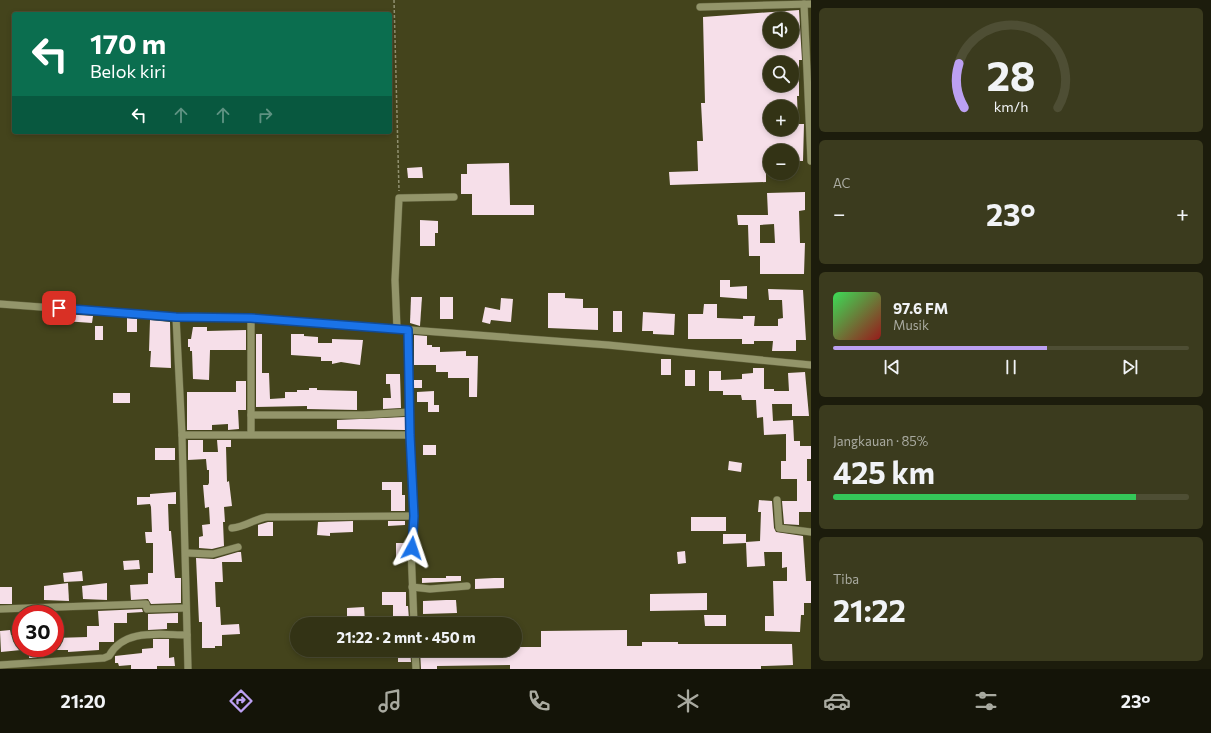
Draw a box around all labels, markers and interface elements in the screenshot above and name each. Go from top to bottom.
map controls [763,12,799,180]
button: sound [763,12,799,48]
text: 170 m [90,26,166,60]
icon: left [24,28,76,80]
text: 28 [986,49,1036,100]
button: search [763,56,799,92]
text: Belok kiri [90,60,166,82]
text: km/h [994,97,1028,115]
button: + [763,100,799,136]
icon: left [128,104,150,126]
icon: ahead [170,104,192,126]
icon: ahead [212,104,234,126]
icon: right [254,104,276,126]
button: − [763,144,799,180]
text: AC [833,175,851,191]
text: 23° [986,195,1036,232]
text: − [833,200,846,227]
text: + [1176,200,1189,227]
pin [42,291,76,325]
icon: arrive [48,297,70,319]
text: 97.6 FM [893,299,948,317]
text: Musik [893,317,929,333]
icon: previous [881,356,903,378]
icon: pause [1000,356,1022,378]
icon: next [1119,356,1141,378]
text: Jangkauan · 85% [833,433,928,449]
text: 425 km [833,453,935,490]
position arrow [391,527,433,569]
text: Tiba [833,571,859,587]
text: 21:22 [833,591,906,628]
speed limit sign: 30 [12,605,64,657]
text: 21:22 · 2 mnt · 450 m [336,628,476,646]
icon: directions [227,687,255,715]
icon: music [376,687,404,715]
icon: phone [525,687,553,715]
icon: climate [674,687,702,715]
icon: car [823,687,851,715]
icon: filters [972,687,1000,715]
text: 21:20 [61,690,106,712]
text: 23° [1121,690,1150,712]

